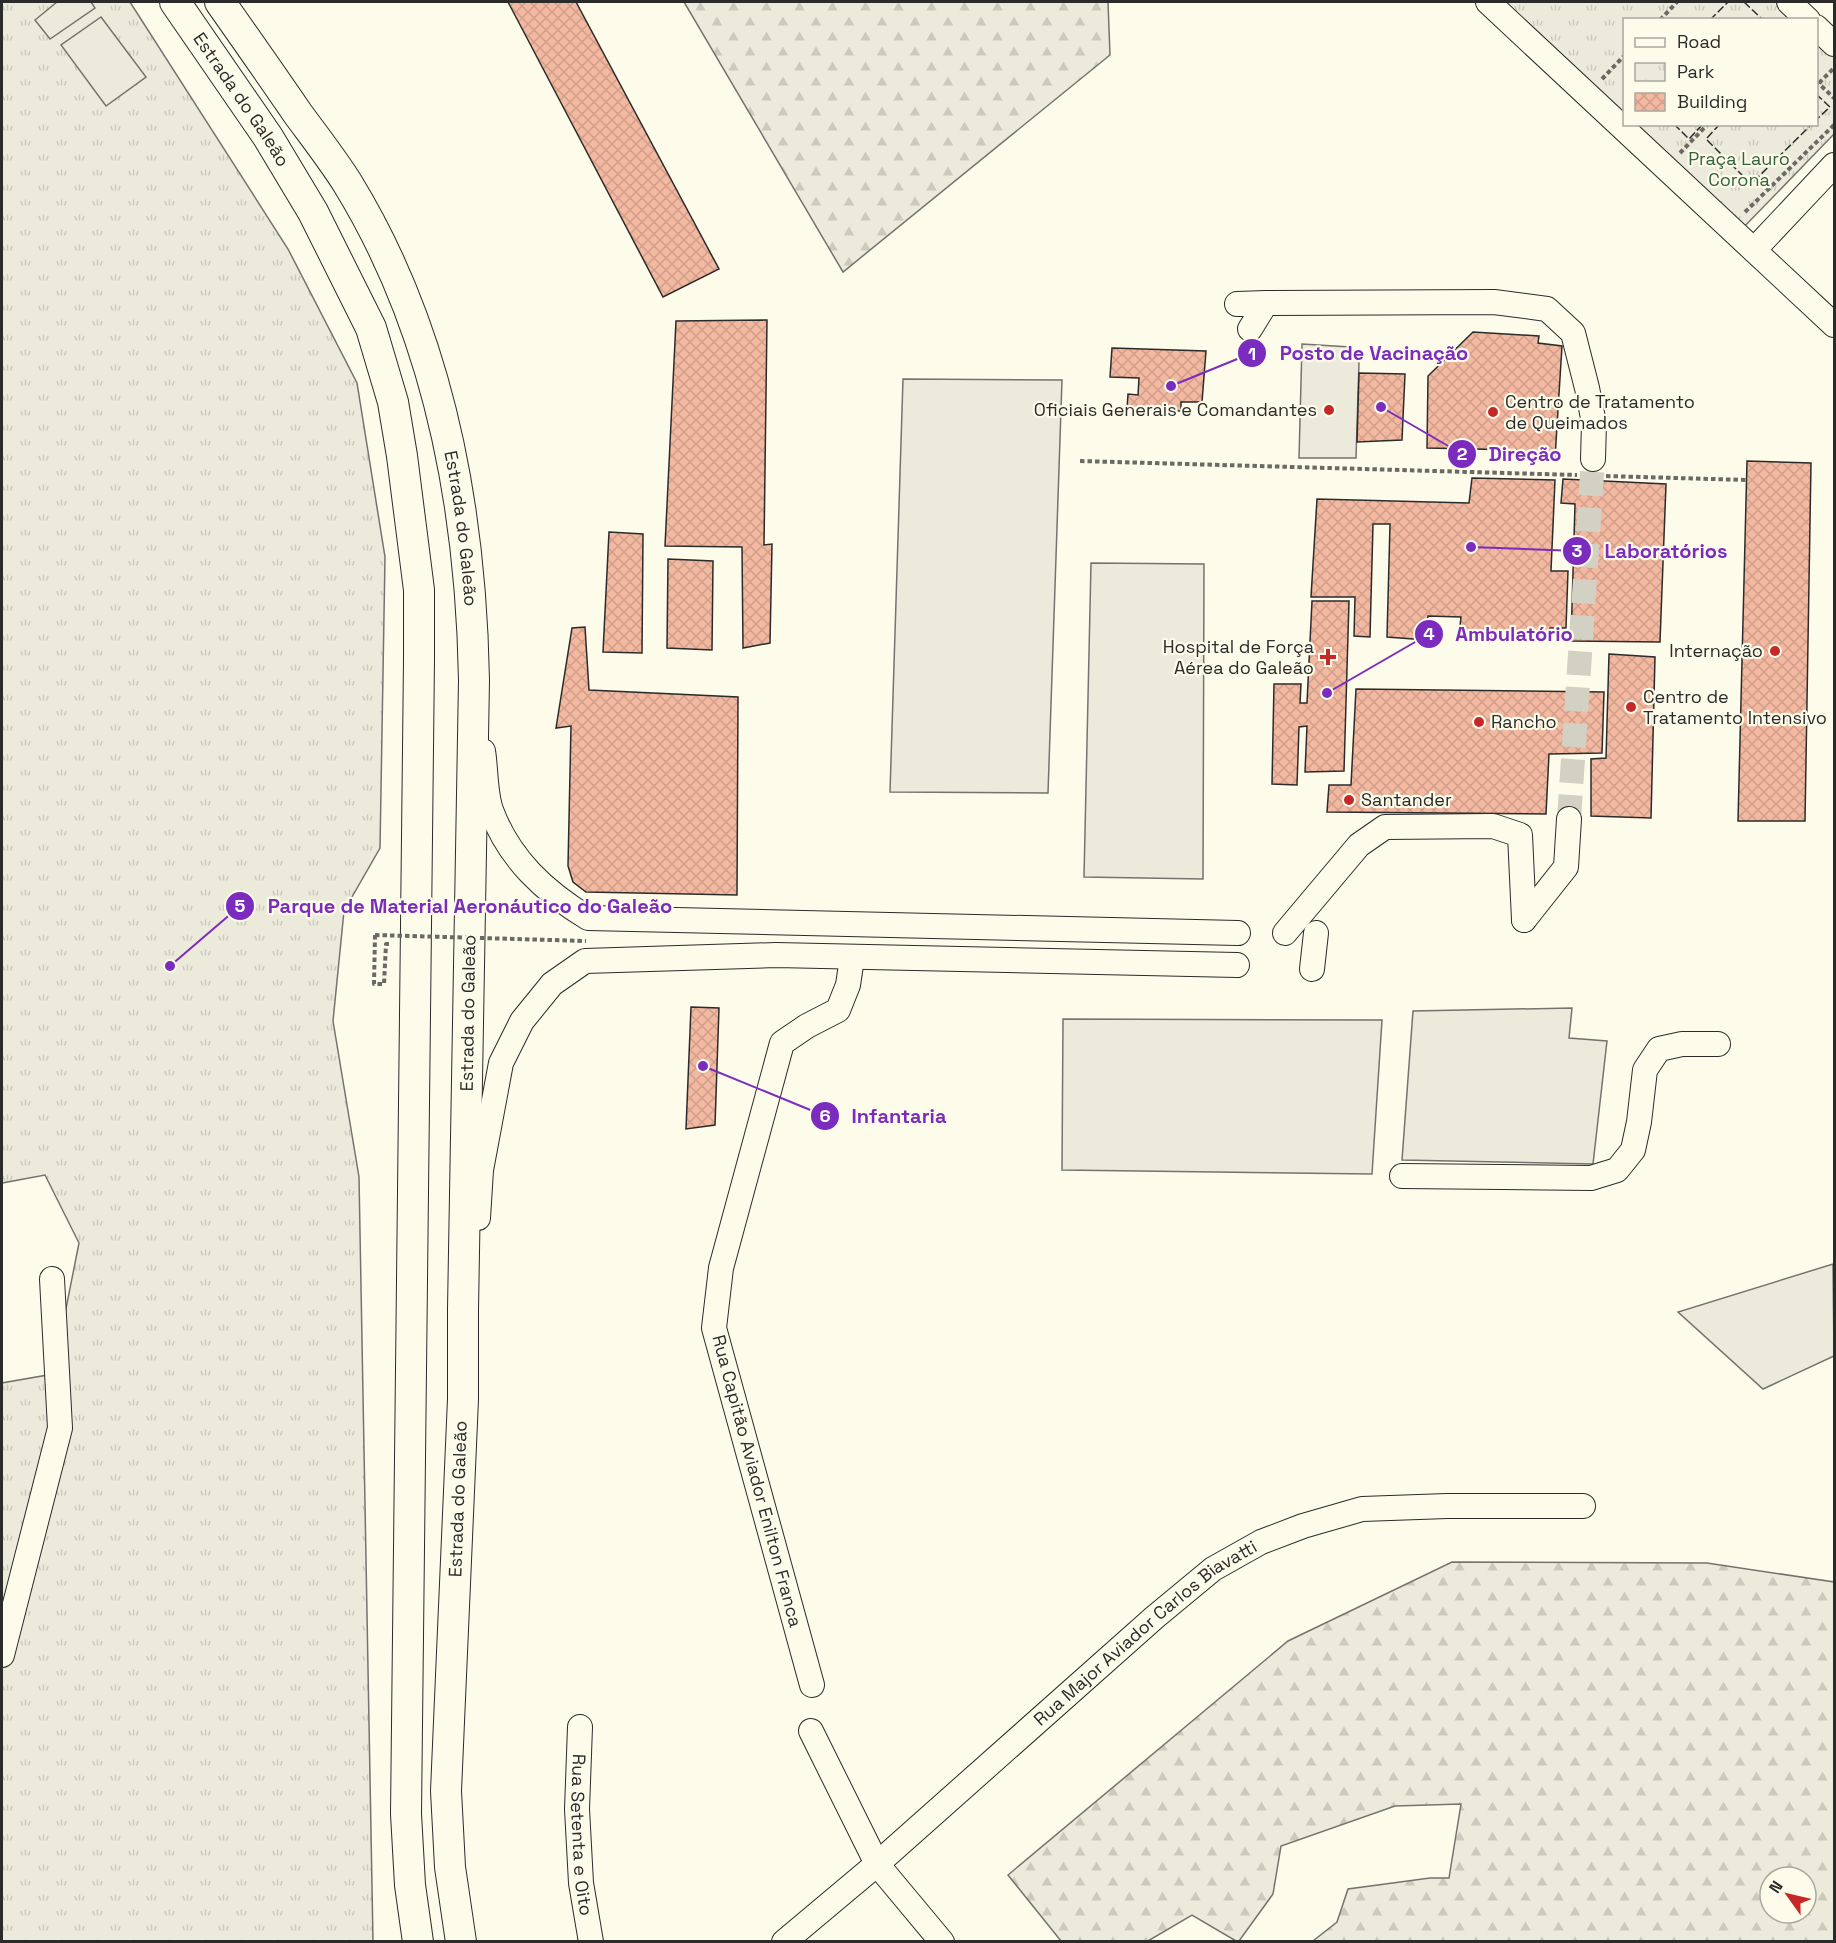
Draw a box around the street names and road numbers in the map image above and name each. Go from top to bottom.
street label: Estrada do Galeão [188,28,295,171]
street label: Estrada do Galeão [439,448,483,607]
street label: Estrada do Galeão [455,934,480,1092]
street label: Rua Capitão Aviador Enilton Franca [707,1332,808,1630]
street label: Estrada do Galeão [443,1420,472,1578]
street label: Rua Major Aviador Carlos Biavatti [1029,1535,1261,1730]
street label: Rua Setenta e Oito [566,1753,598,1917]

